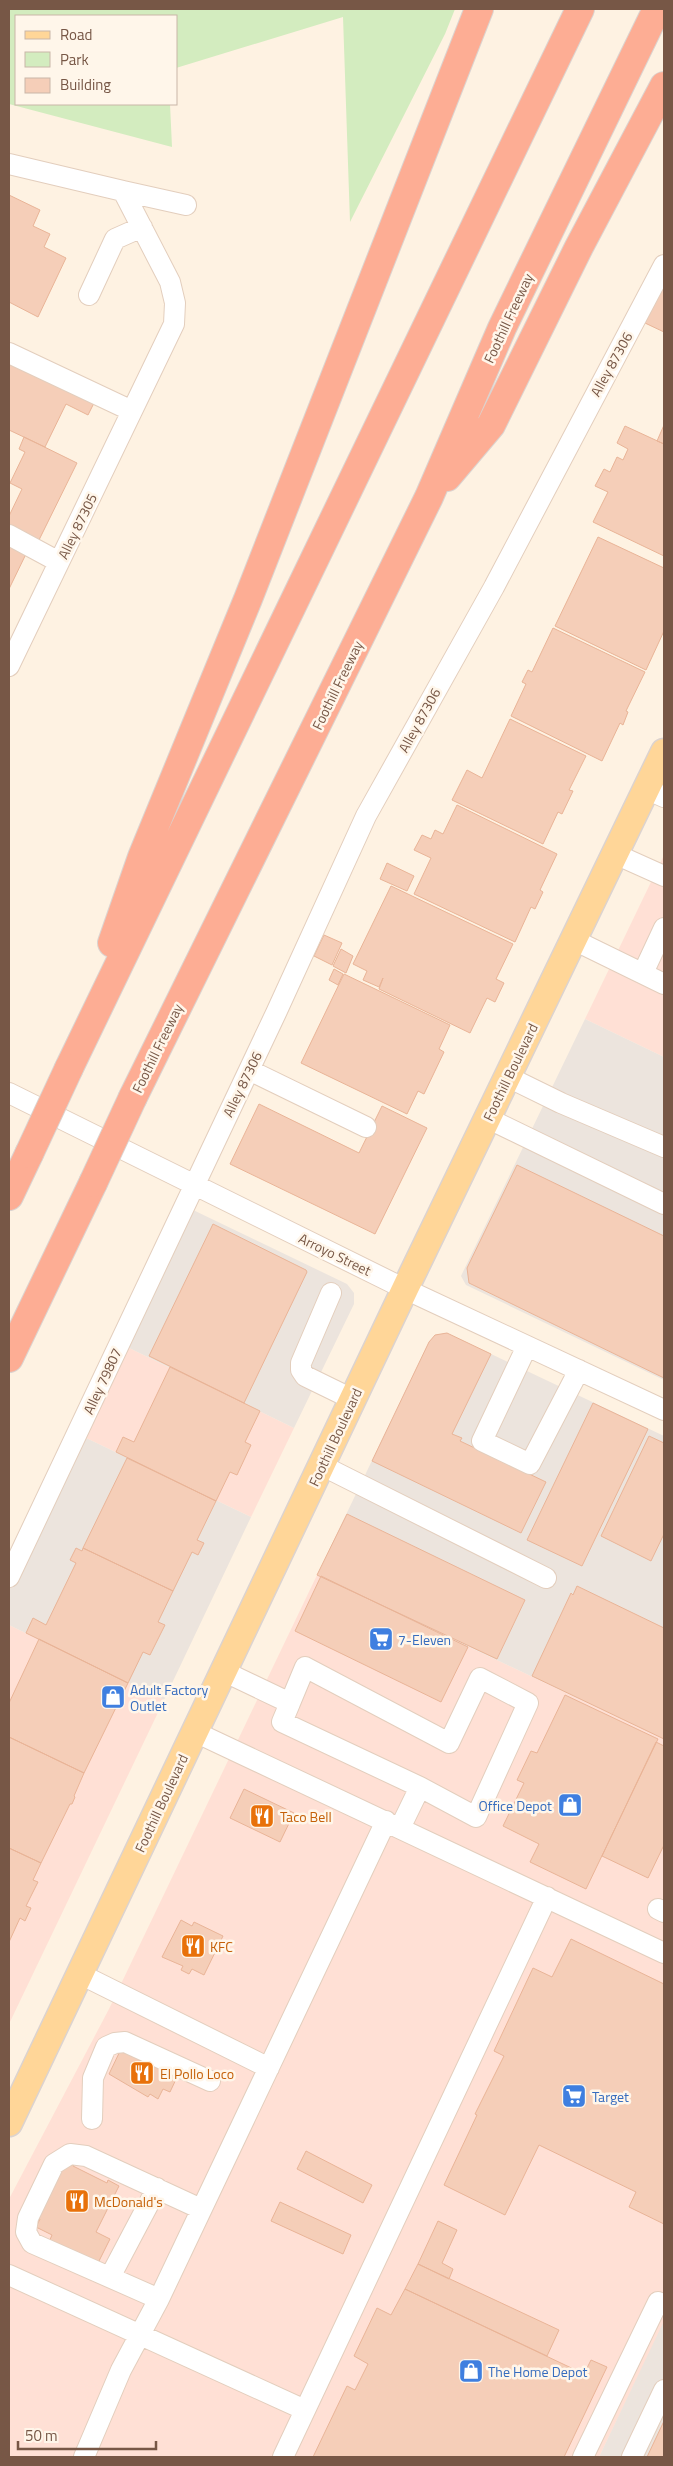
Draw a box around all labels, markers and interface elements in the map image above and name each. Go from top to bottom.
legend [15,15,178,105]
text: Road [60,23,92,46]
text: Park [60,48,89,71]
text: Building [60,73,111,96]
street label: Foothill Freeway [478,269,538,366]
street label: Alley 87306 [585,328,637,400]
street label: Alley 87305 [52,489,102,562]
street label: Foothill Freeway [306,637,368,733]
street label: Alley 87306 [393,684,445,756]
street label: Foothill Freeway [126,1000,188,1096]
street label: Foothill Boulevard [477,1020,543,1124]
street label: Alley 87306 [217,1047,267,1120]
street label: Arroyo Street [295,1227,375,1281]
street label: Alley 79807 [78,1344,126,1418]
street label: Foothill Boulevard [303,1384,367,1490]
supermarket icon: 7-Eleven [368,1626,394,1652]
place label: 7-Eleven [398,1629,451,1650]
place label: Adult Factory Outlet [130,1679,208,1716]
shop icon: Adult Factory Outlet [100,1684,126,1710]
street label: Foothill Boulevard [129,1750,193,1856]
shop icon: Office Depot [557,1792,583,1818]
place label: Office Depot [479,1795,552,1816]
restaurant icon: Taco Bell [249,1803,275,1829]
place label: Taco Bell [280,1806,332,1827]
restaurant icon: KFC [180,1933,206,1959]
place label: KFC [210,1936,233,1957]
restaurant icon: El Pollo Loco [129,2060,155,2086]
place label: El Pollo Loco [160,2063,234,2084]
supermarket icon: Target [561,2083,587,2109]
place label: Target [592,2086,629,2107]
restaurant icon: McDonald's [64,2188,90,2214]
place label: McDonald's [94,2191,163,2212]
shop icon: The Home Depot [458,2358,484,2384]
place label: The Home Depot [488,2361,587,2382]
scale bar [18,2418,155,2450]
text: 50 m [25,2424,58,2447]

